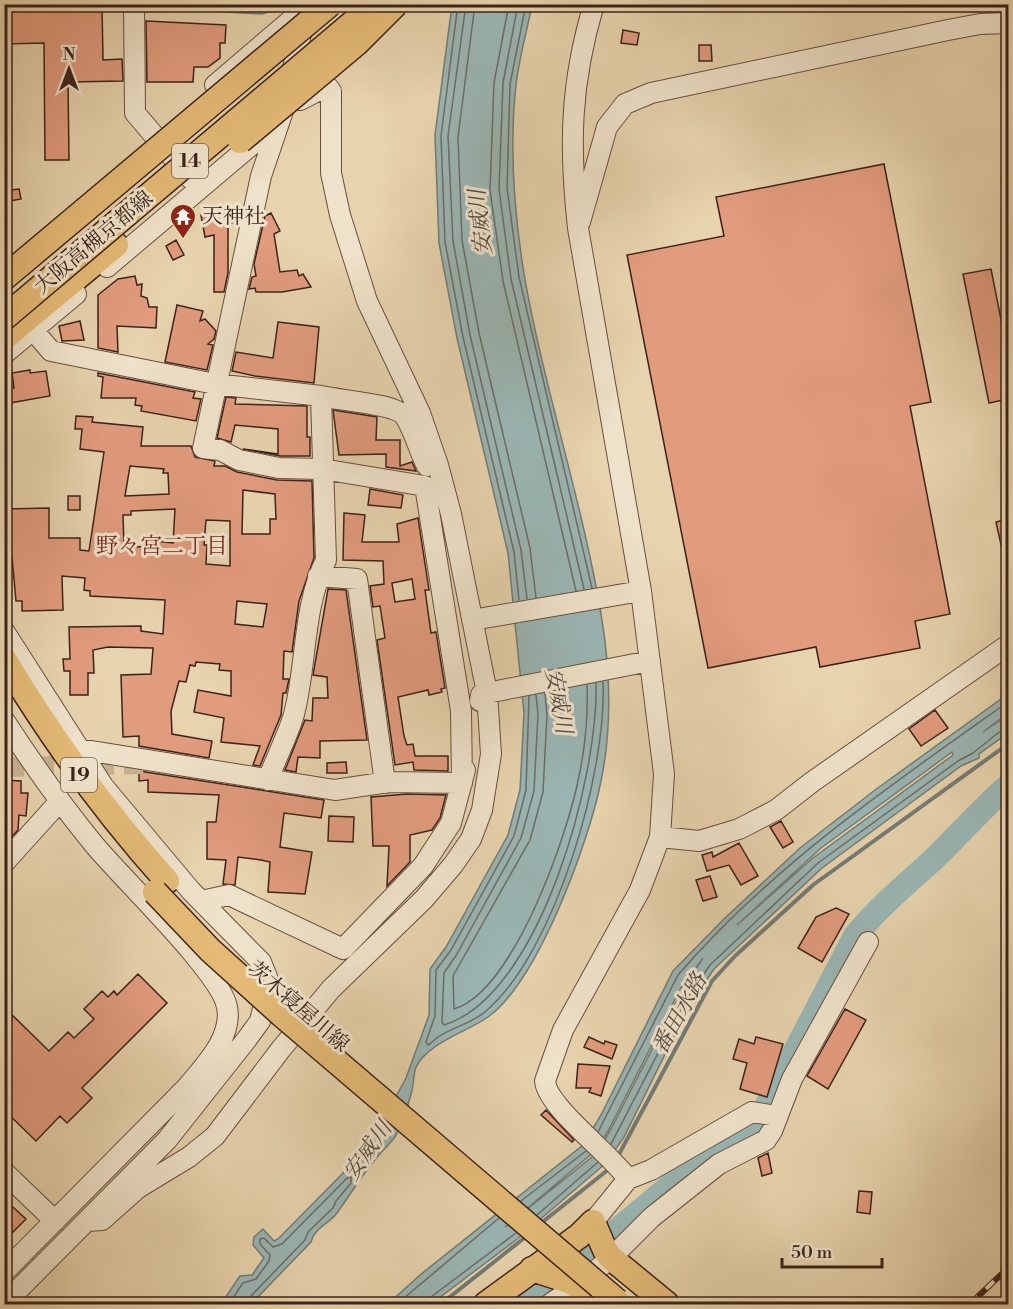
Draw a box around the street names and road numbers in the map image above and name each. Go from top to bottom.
road number: 14 [172,144,208,178]
street label: 大阪高槻京都線 [29,186,159,300]
road number: 19 [61,758,97,792]
street label: 茨木寝屋川線 [242,956,354,1058]

